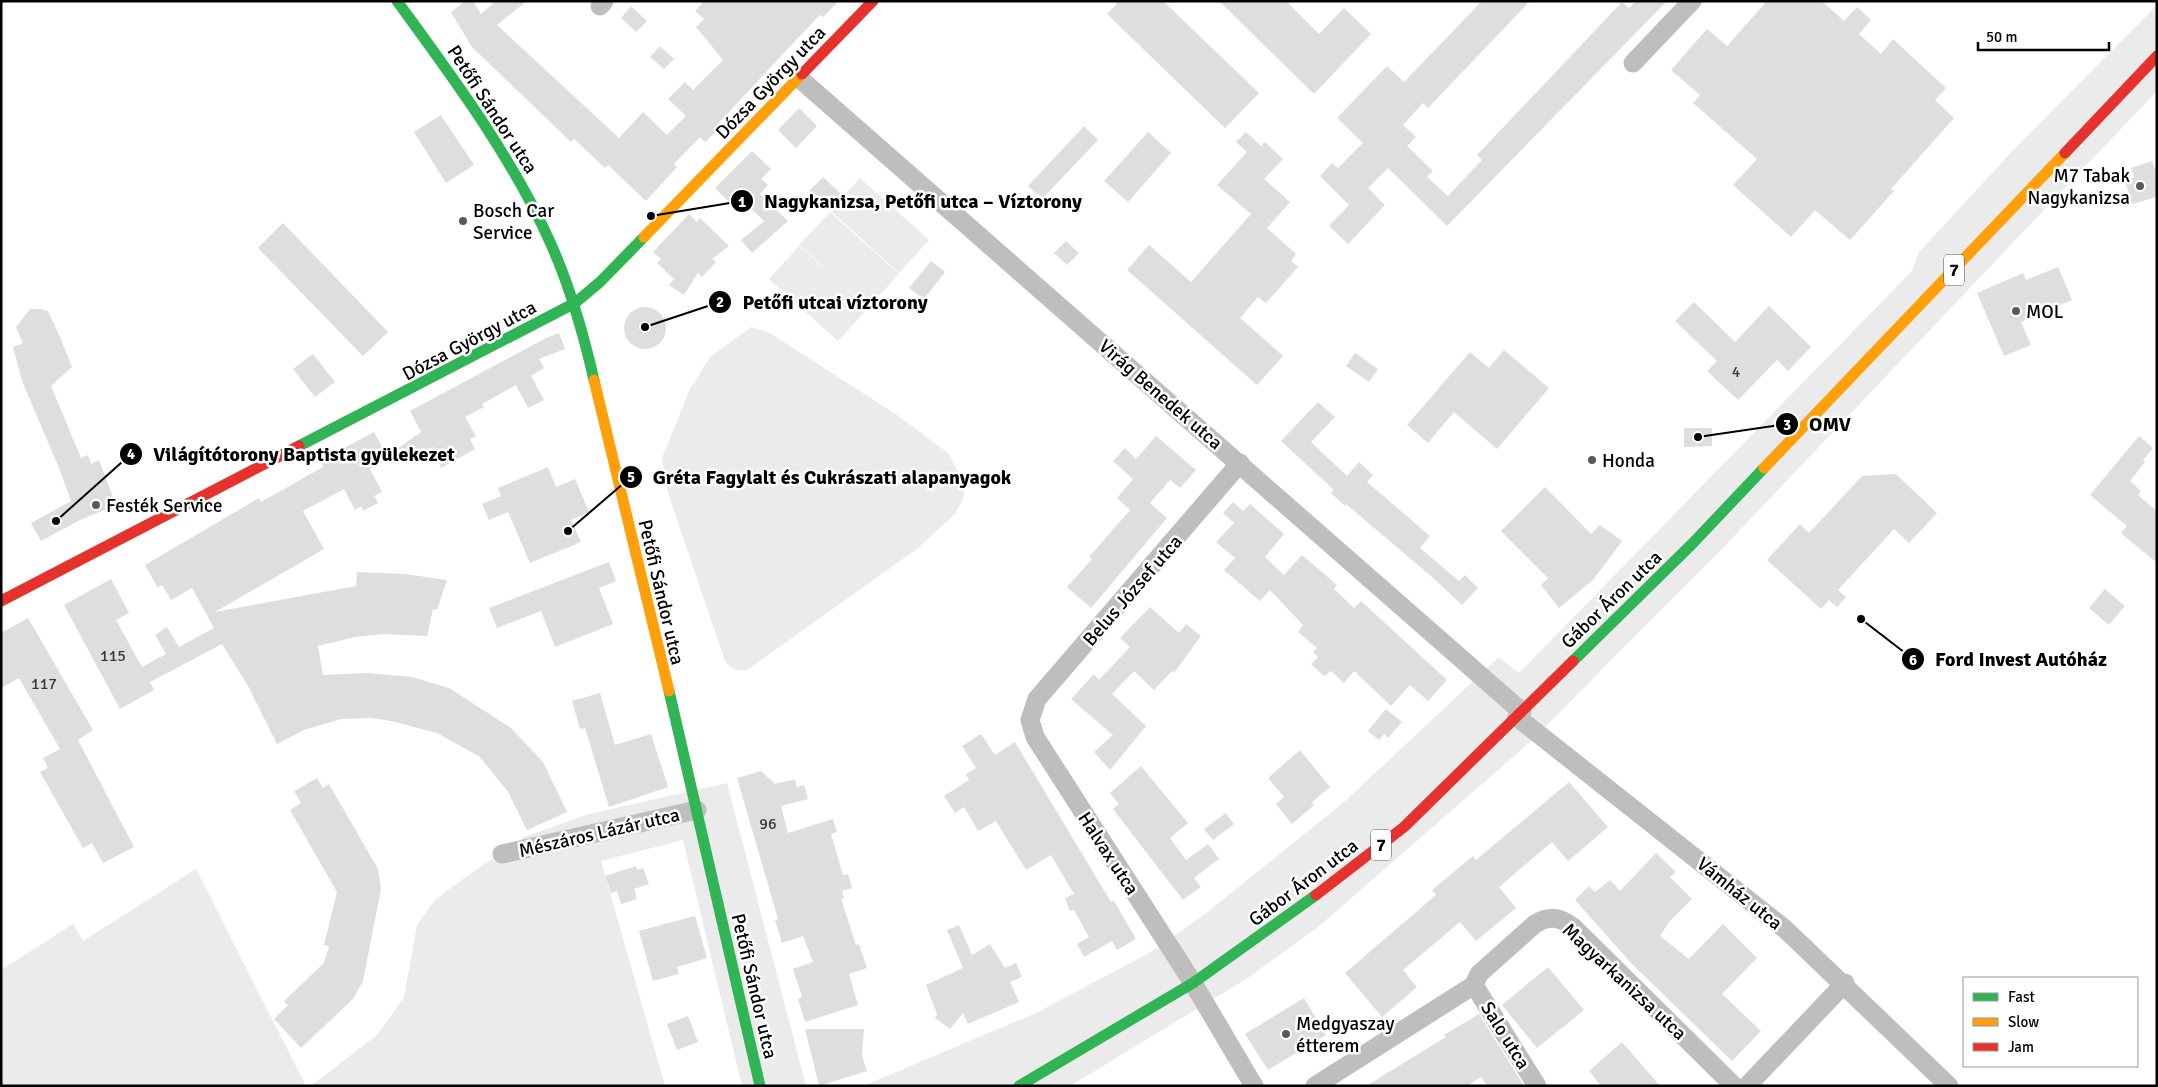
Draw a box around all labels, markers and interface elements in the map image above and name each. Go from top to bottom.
scale bar [1978,20,2109,52]
street label: Dózsa György utca [710,21,831,144]
text: 50 m [1986,28,2017,46]
street label: Petőfi Sándor utca [442,41,543,178]
place label: M7 Tabak Nagykanizsa [2028,164,2130,210]
marker: M7 Tabak Nagykanizsa [2134,180,2146,192]
callout: Nagykanizsa, Petőfi utca – Víztorony [729,184,1092,219]
text: Nagykanizsa, Petőfi utca – Víztorony [764,189,1082,214]
text: 1 [738,193,746,211]
place label: Bosch Car Service [473,199,554,245]
marker: Bosch Car Service [457,215,469,227]
road number: 7 [1944,254,1964,286]
callout: Petőfi utcai víztorony [707,285,938,320]
text: Petőfi utcai víztorony [742,290,928,315]
text: 2 [716,293,724,311]
street label: Dózsa György utca [398,295,541,386]
place label: MOL [2026,300,2064,324]
marker: MOL [2010,305,2022,317]
street label: Virág Benedek utca [1093,334,1227,455]
house number: 4 [1732,362,1741,382]
callout: OMV [1774,407,1861,442]
text: OMV [1809,412,1851,437]
text: 3 [1783,416,1791,434]
callout: Világítótorony Baptista gyülekezet [118,436,465,471]
text: Világítótorony Baptista gyülekezet [153,442,455,467]
text: 4 [127,445,135,463]
place label: Honda [1602,449,1655,473]
marker: Honda [1586,454,1598,466]
callout: Gréta Fagylalt és Cukrászati alapanyagok [618,459,1022,494]
text: Gréta Fagylalt és Cukrászati alapanyagok [653,465,1012,490]
text: 5 [627,468,635,486]
place label: Festék Service [106,494,222,518]
marker: Festék Service [90,499,102,511]
street label: Petőfi Sándor utca [633,517,689,667]
street label: Belus József utca [1078,530,1188,651]
street label: Gábor Áron utca [1556,546,1667,654]
callout: Ford Invest Autóház [1900,642,2117,677]
house number: 115 [100,646,126,666]
text: Ford Invest Autóház [1935,647,2107,672]
text: 6 [1909,651,1917,669]
house number: 117 [31,674,57,694]
street label: Mészáros Lázár utca [516,803,682,863]
street label: Halvax utca [1072,807,1144,900]
house number: 96 [759,814,777,834]
road number: 7 [1371,830,1391,860]
street label: Gábor Áron utca [1244,834,1363,932]
street label: Vámház utca [1692,852,1787,936]
street label: Petőfi Sándor utca [726,911,782,1061]
street label: Magyarkanizsa utca [1557,918,1691,1045]
legend [1963,977,2138,1067]
text: Fast [2008,988,2035,1006]
street label: Salo utca [1475,997,1535,1074]
place label: Medgyaszay étterem [1296,1012,1394,1058]
text: Slow [2008,1013,2039,1031]
marker: Medgyaszay étterem [1280,1028,1292,1040]
text: Jam [2008,1038,2034,1056]

